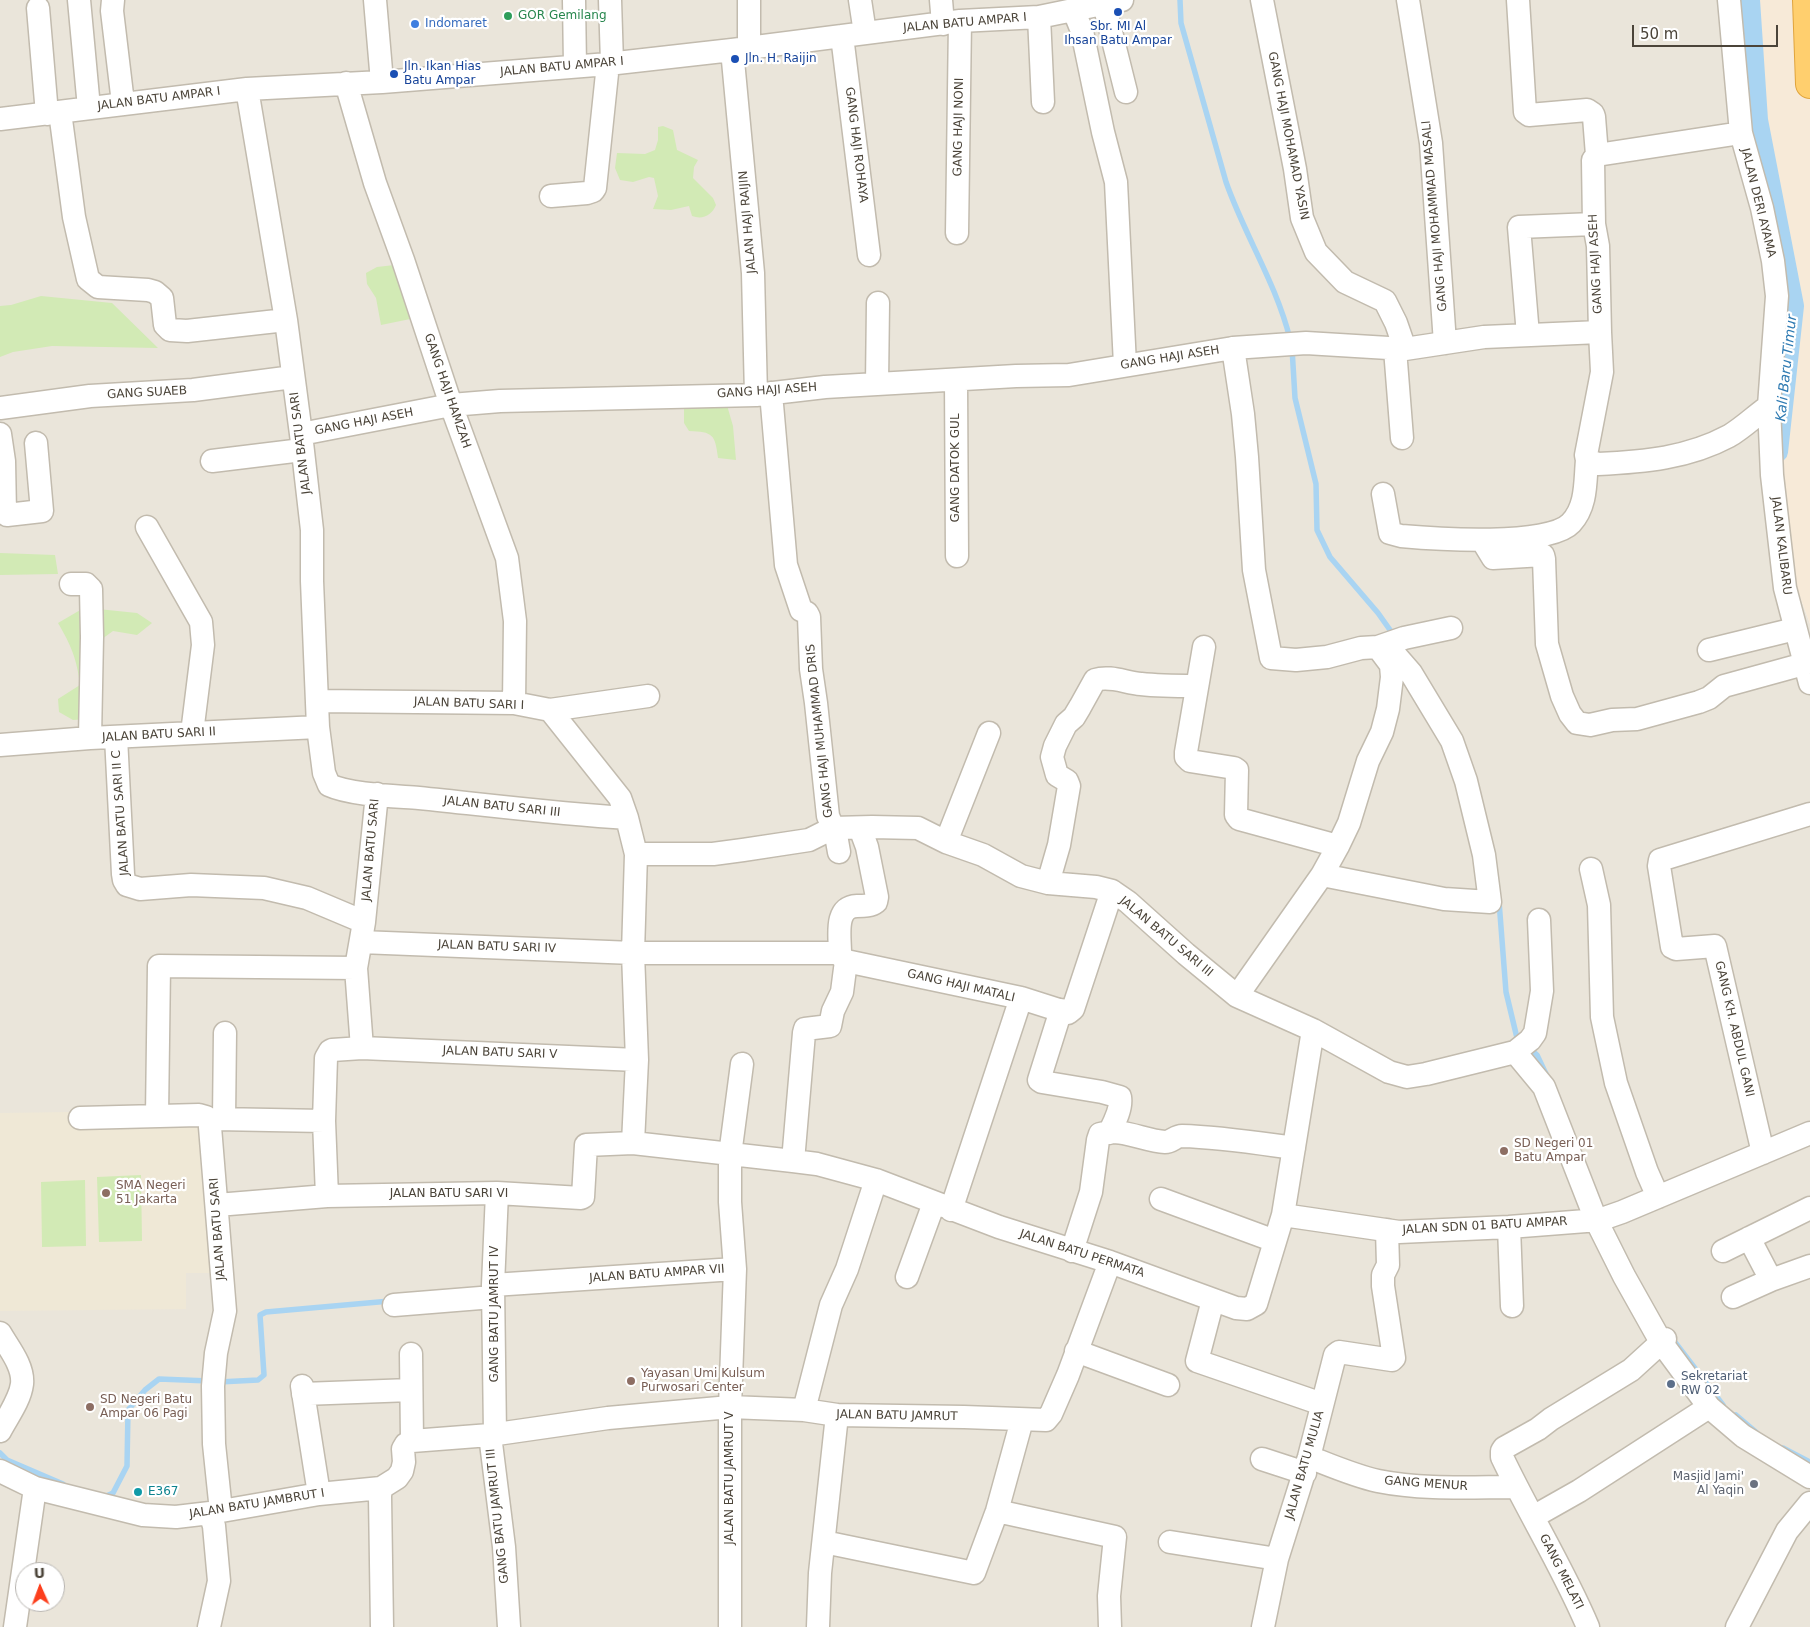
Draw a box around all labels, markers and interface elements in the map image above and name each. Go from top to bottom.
marker: Sbr. MI Al Ihsan Batu Ampar [1112,6,1124,18]
place label: GOR Gemilang [518,9,607,23]
marker: GOR Gemilang [502,10,514,22]
street label: JALAN BATU AMPAR I [903,10,1027,36]
scale bar [1635,15,1781,47]
place label: Indomaret [425,17,487,31]
marker: Indomaret [409,18,421,30]
place label: Sbr. MI Al Ihsan Batu Ampar [1064,20,1172,48]
text: 50 m [1640,25,1678,43]
street label: GANG HAJI MOHAMAD YASIN [1265,51,1311,221]
place label: Jln. H. Raijin [745,52,817,66]
marker: Jln. H. Raijin [729,53,741,65]
street label: JALAN BATU AMPAR I [500,54,624,80]
place label: Jln. Ikan Hias Batu Ampar [404,60,481,88]
marker: Jln. Ikan Hias Batu Ampar [388,68,400,80]
street label: GANG HAJI NONI [951,78,967,176]
street label: JALAN BATU AMPAR I [97,84,221,114]
street label: GANG HAJI ROHAYA [842,86,870,204]
street label: GANG HAJI MOHAMMAD MASALI [1419,120,1451,312]
street label: JALAN DERI AYAMA [1737,147,1779,259]
street label: JALAN HAJI RAIJIN [736,170,760,274]
street label: GANG HAJI ASEH [1586,214,1606,314]
water label: Kali Baru Timur [1773,314,1801,422]
street label: GANG HAJI HAMZAH [421,332,473,450]
street label: GANG HAJI ASEH [1119,343,1221,373]
street label: GANG HAJI ASEH [717,380,817,402]
street label: GANG SUAEB [107,384,187,402]
street label: JALAN BATU SARI [288,391,314,495]
street label: GANG HAJI ASEH [313,405,415,439]
street label: GANG DATOK GUL [949,413,963,523]
street label: JALAN KALIBARU [1768,496,1794,596]
street label: GANG HAJI MUHAMMAD DRIS [804,643,836,819]
street label: JALAN BATU SARI I [414,695,524,713]
street label: JALAN BATU SARI II [102,725,216,745]
street label: JALAN BATU SARI II C [109,750,133,876]
street label: JALAN BATU SARI III [443,794,561,820]
street label: JALAN BATU SARI [359,798,383,902]
street label: JALAN BATU SARI III [1116,894,1216,980]
street label: JALAN BATU SARI IV [438,938,556,956]
street label: GANG KH. ABDUL GANI [1711,960,1757,1098]
street label: GANG HAJI MATALI [906,967,1016,1005]
street label: JALAN BATU SARI V [442,1044,558,1062]
place label: SD Negeri 01 Batu Ampar [1514,1137,1593,1165]
marker: SD Negeri 01 Batu Ampar [1498,1145,1510,1157]
street label: JALAN BATU SARI [207,1177,229,1281]
place label: SMA Negeri 51 Jakarta [116,1179,186,1207]
marker: SMA Negeri 51 Jakarta [100,1187,112,1199]
street label: JALAN BATU SARI VI [390,1187,508,1201]
street label: JALAN SDN 01 BATU AMPAR [1402,1214,1568,1238]
street label: JALAN BATU PERMATA [1018,1227,1146,1281]
street label: GANG BATU JAMRUT IV [488,1246,502,1382]
street label: JALAN BATU AMPAR VII [589,1262,725,1286]
place label: Yayasan Umi Kulsum Purwosari Center [641,1367,765,1395]
place label: Sekretariat RW 02 [1681,1370,1747,1398]
marker: Yayasan Umi Kulsum Purwosari Center [625,1375,637,1387]
marker: Sekretariat RW 02 [1665,1378,1677,1390]
place label: SD Negeri Batu Ampar 06 Pagi [100,1393,192,1421]
marker: SD Negeri Batu Ampar 06 Pagi [84,1401,96,1413]
street label: JALAN BATU JAMRUT [836,1408,958,1424]
street label: JALAN BATU MULIA [1283,1409,1327,1521]
street label: JALAN BATU JAMRUT V [723,1411,737,1545]
street label: GANG BATU JAMRUT III [484,1448,512,1584]
place label: Masjid Jami' Al Yaqin [1673,1470,1744,1498]
street label: GANG MENUR [1384,1474,1468,1494]
marker: Masjid Jami' Al Yaqin [1748,1478,1760,1490]
place label: E367 [148,1485,178,1499]
marker: E367 [132,1486,144,1498]
street label: JALAN BATU JAMBRUT I [188,1486,326,1522]
street label: GANG MELATI [1536,1532,1586,1612]
north arrow [15,1562,65,1612]
text: U [34,1565,45,1581]

